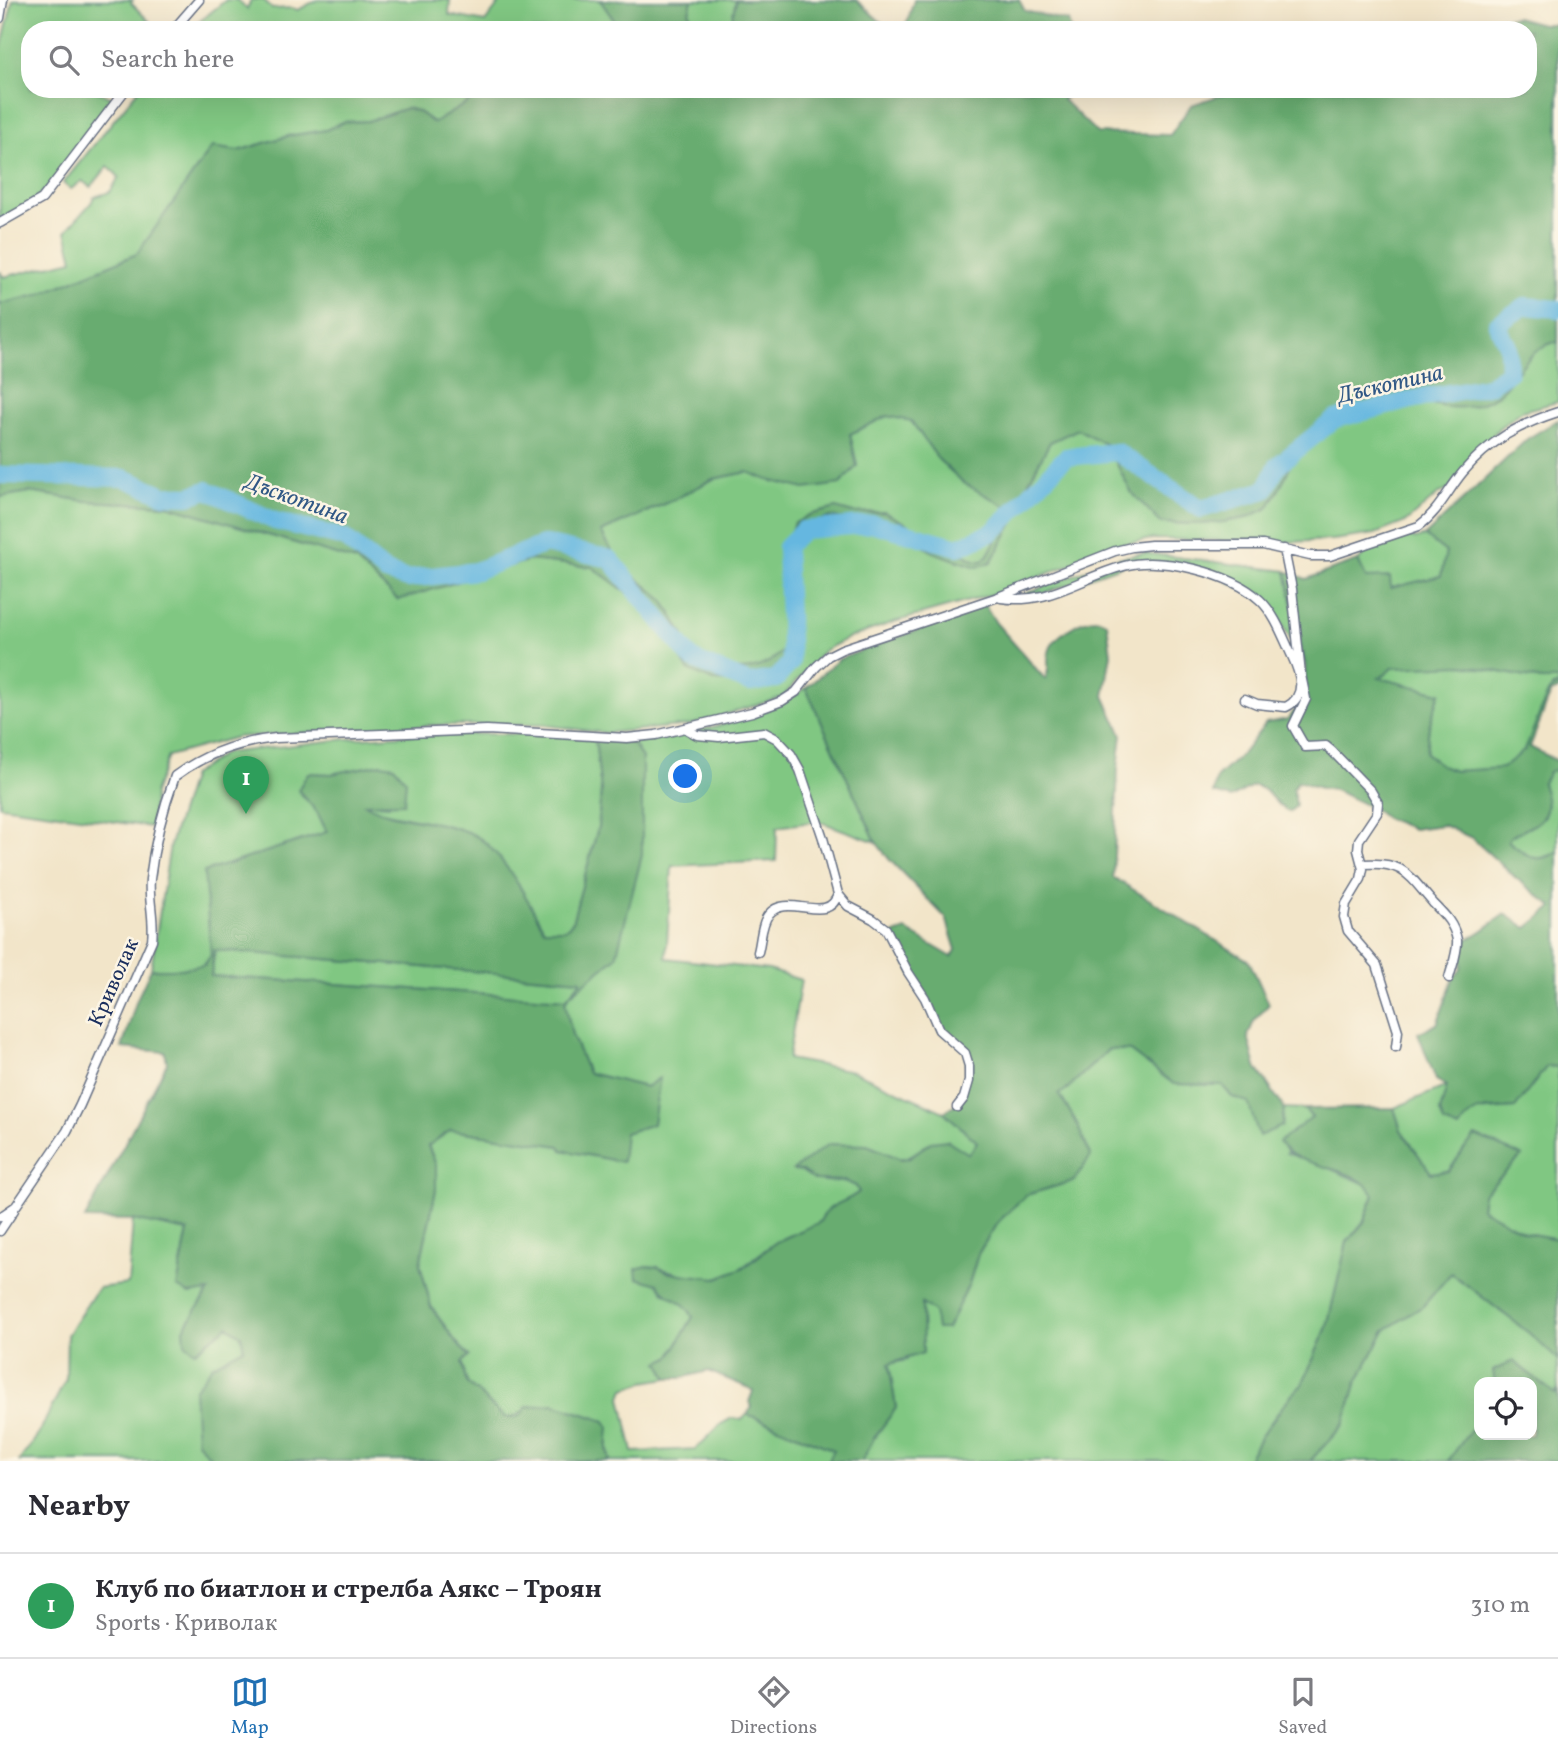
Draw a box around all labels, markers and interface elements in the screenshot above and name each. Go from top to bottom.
search box [21,21,1537,98]
icon: search [45,41,83,79]
text: Search here [101,42,234,78]
water label: Дъскотина [1332,357,1447,413]
water label: Дъскотина [238,466,352,533]
pin: 1 [223,756,269,814]
your location [668,759,702,793]
street label: Криволак [82,934,147,1031]
map controls [1474,1377,1537,1440]
button: locate [1474,1377,1537,1440]
text: Nearby [28,1486,130,1528]
text: Клуб по биатлон и стрелба Аякс – Троян [95,1572,602,1608]
text: 1 [46,1590,56,1622]
text: 310 m [1470,1590,1530,1622]
text: Sports · Криволак [95,1608,277,1640]
tab: Map [231,1673,269,1741]
tab: Directions [730,1673,817,1741]
tab: Saved [1278,1673,1327,1741]

